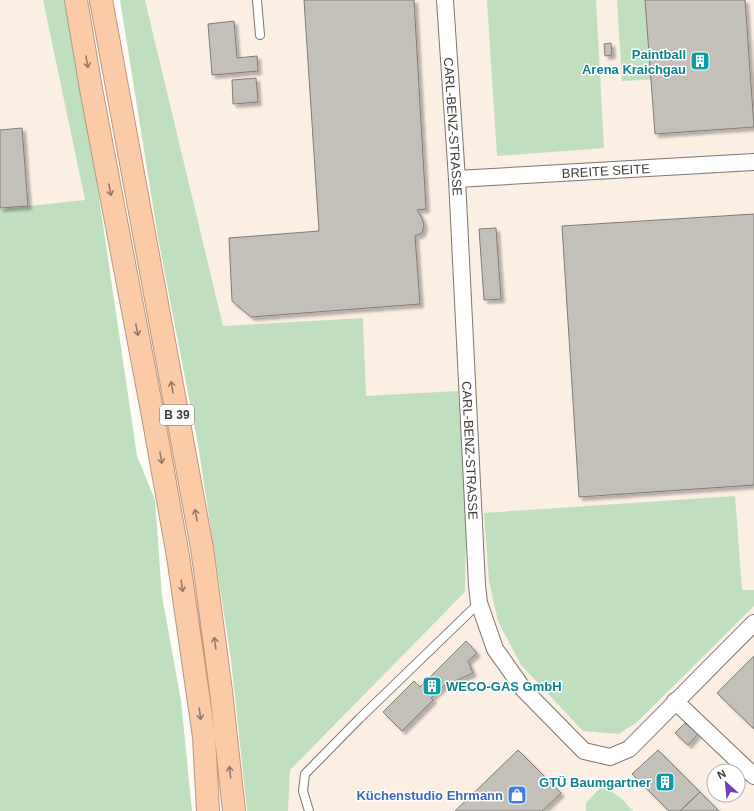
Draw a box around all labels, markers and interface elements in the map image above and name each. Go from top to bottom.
place label: Paintball Arena Kraichgau [582,47,686,77]
building icon: Paintball Arena Kraichgau [689,50,711,72]
one-way arrow [83,55,91,68]
street label: CARL-BENZ-STRASSE [441,57,465,197]
street label: BREITE SEITE [561,160,651,180]
one-way arrow [107,183,115,196]
one-way arrow [133,323,141,336]
one-way arrow [168,381,176,394]
street label: CARL-BENZ-STRASSE [459,381,481,520]
road number: B 39 [160,405,194,425]
one-way arrow [157,451,165,464]
one-way arrow [192,508,200,521]
one-way arrow [178,579,186,592]
one-way arrow [211,637,219,650]
building icon: WECO-GAS GmbH [421,675,443,697]
place label: WECO-GAS GmbH [446,679,562,694]
one-way arrow [196,708,204,721]
north arrow [706,763,746,803]
one-way arrow [226,766,234,779]
text: N [715,767,728,781]
building icon: GTÜ Baumgartner [654,771,676,793]
place label: GTÜ Baumgartner [539,775,651,790]
shop icon: Küchenstudio Ehrmann [506,784,528,806]
place label: Küchenstudio Ehrmann [356,788,503,803]

